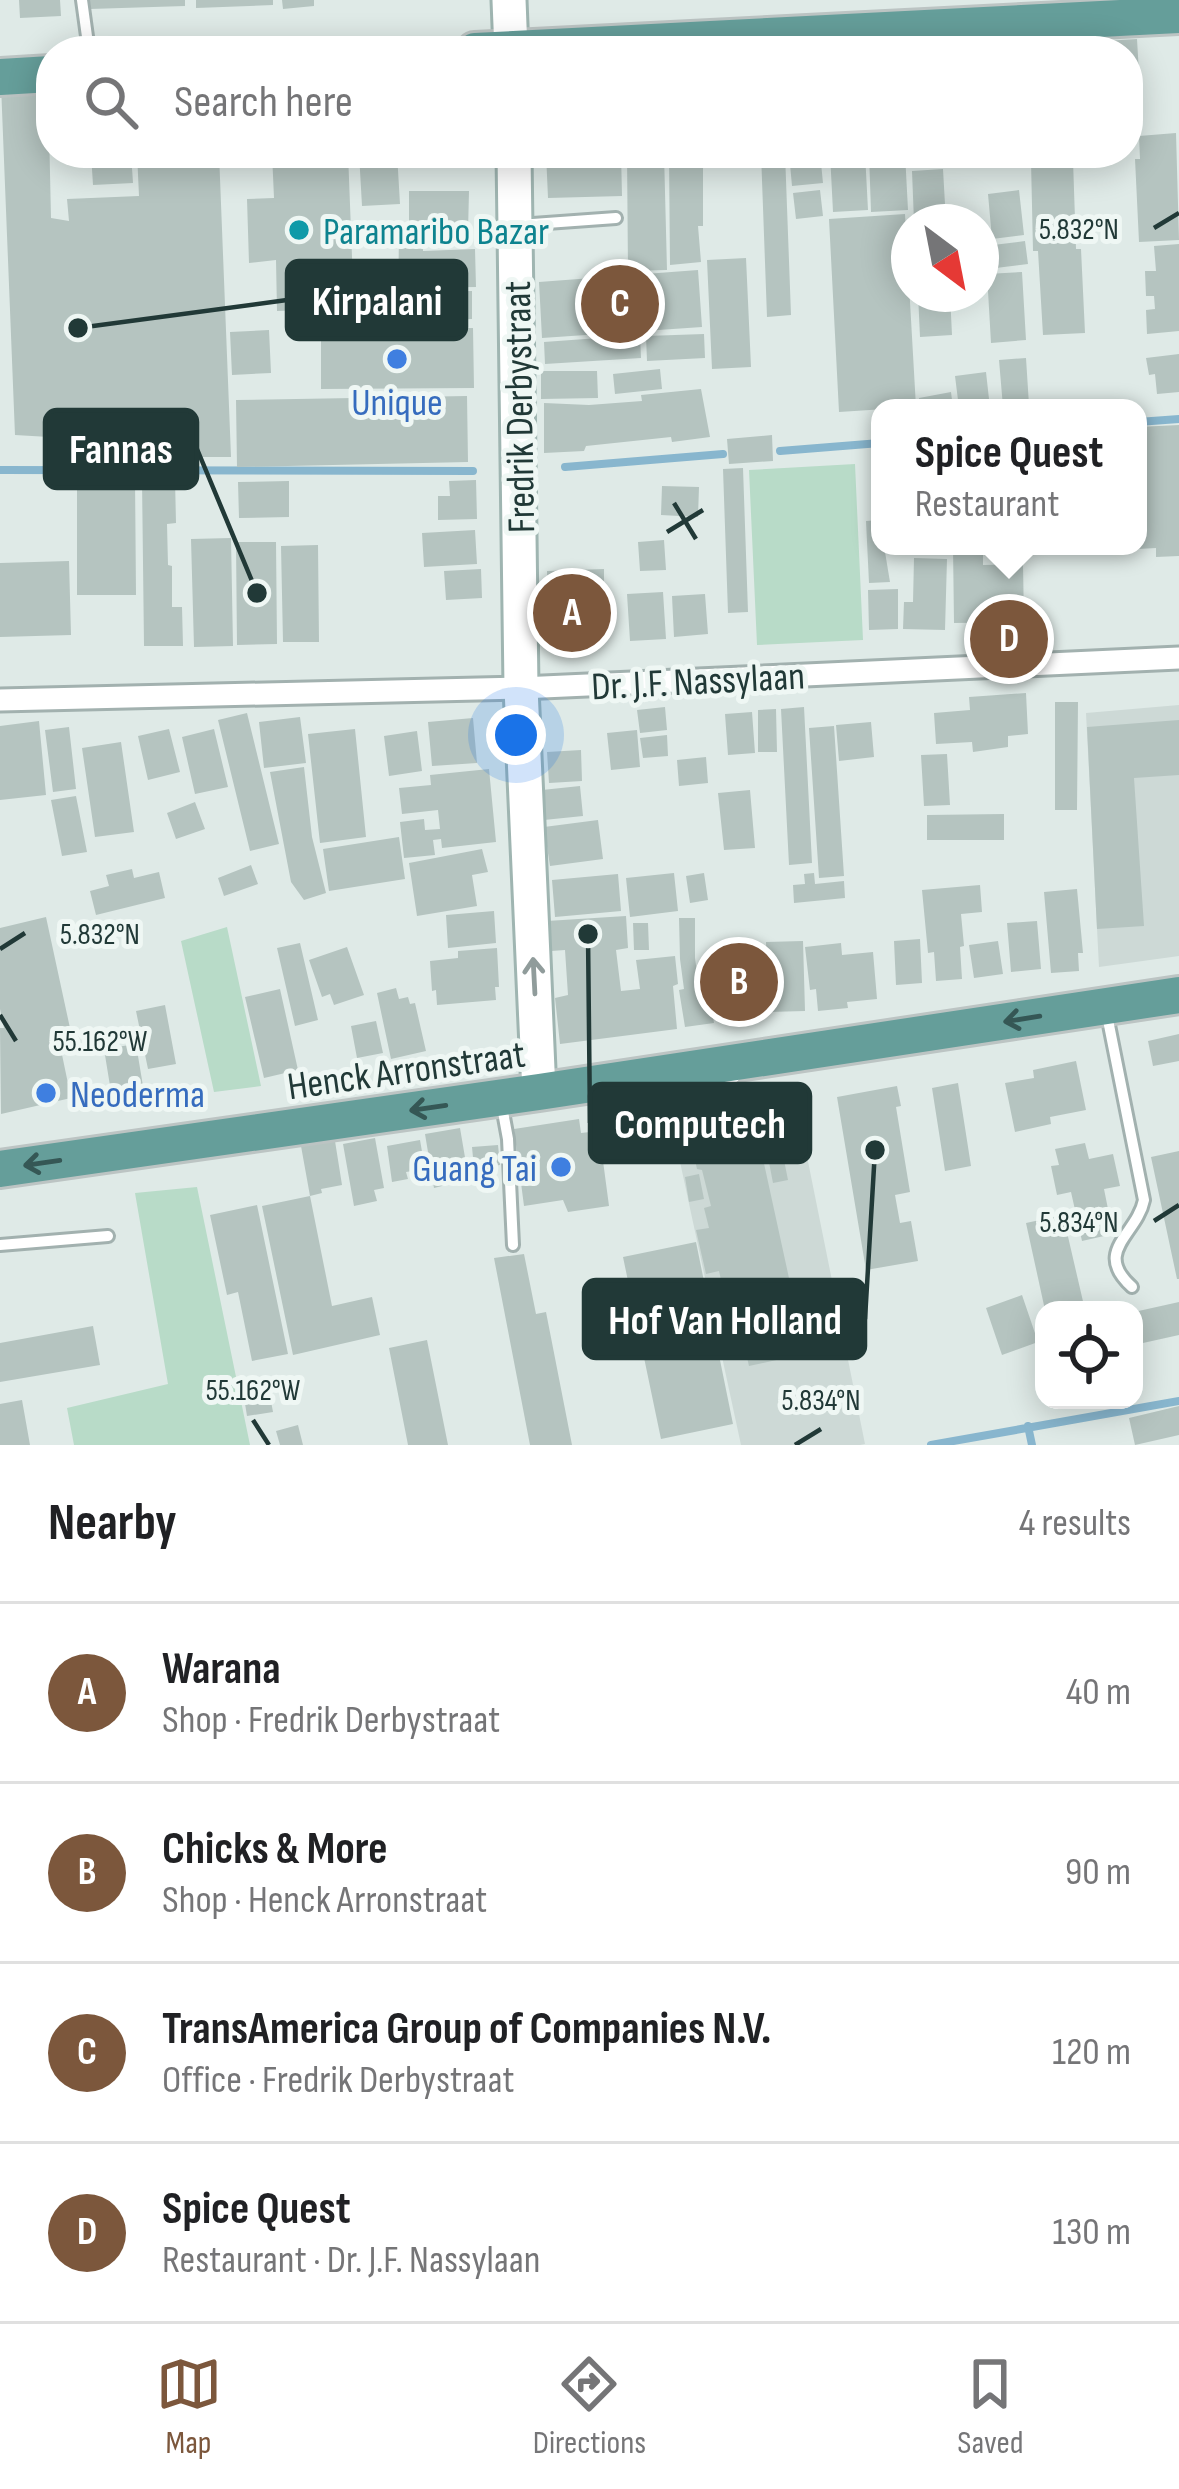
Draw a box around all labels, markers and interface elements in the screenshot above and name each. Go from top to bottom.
search box [36,36,1143,168]
icon: search [78,69,144,135]
text: Search here [174,75,353,130]
north arrow [891,204,999,312]
place label: Paramaribo Bazar [323,209,549,256]
text: 5.832°N [1039,212,1119,248]
marker: Paramaribo Bazar [286,217,312,243]
pin: C [581,259,659,349]
callout: Kirpalani [287,261,466,339]
text: Kirpalani [312,277,442,328]
street label: Fredrik Derbystraat [495,280,546,533]
marker: Unique [384,346,410,372]
place label: Unique [351,380,443,427]
popup [871,399,1147,555]
callout: Fannas [45,410,197,488]
text: Fannas [69,425,173,476]
text: Spice Quest [915,426,1103,481]
text: Restaurant [915,481,1059,528]
pin: A [533,568,611,658]
pin: D [970,594,1048,684]
street label: Dr. J.F. Nassylaan [590,653,806,712]
your location [486,705,546,765]
text: 5.832°N [60,917,140,953]
pin: B [700,937,778,1027]
one-way arrow [522,957,545,996]
one-way arrow [1003,1008,1042,1031]
text: 55.162°W [53,1024,148,1060]
street label: Henck Arronstraat [285,1032,528,1111]
place label: Neoderma [70,1072,205,1119]
marker: Neoderma [33,1080,59,1106]
callout: Computech [590,1084,810,1162]
one-way arrow [410,1097,449,1120]
text: Computech [614,1100,786,1151]
place label: Guang Tai [412,1146,537,1193]
one-way arrow [24,1152,63,1175]
marker: Guang Tai [548,1154,574,1180]
text: 5.834°N [1040,1205,1118,1241]
callout: Hof Van Holland [584,1280,865,1358]
text: Hof Van Holland [608,1296,842,1347]
map controls [1035,1301,1143,1409]
button: locate [1035,1301,1143,1409]
text: 55.162°W [206,1373,301,1409]
text: 5.834°N [782,1383,860,1419]
text: Nearby [48,1493,177,1554]
text: 4 results [1019,1500,1131,1547]
text: Warana [162,1642,281,1697]
text: A [78,1669,96,1716]
text: 40 m [1066,1669,1131,1716]
text: Shop · Fredrik Derbystraat [162,1697,500,1744]
text: Chicks & More [162,1822,387,1877]
text: B [78,1849,96,1896]
text: 90 m [1065,1849,1131,1896]
text: Shop · Henck Arronstraat [162,1877,487,1924]
text: TransAmerica Group of Companies N.V. [162,2002,771,2057]
text: C [77,2029,97,2076]
text: 120 m [1052,2029,1131,2076]
text: Office · Fredrik Derbystraat [162,2057,514,2104]
text: Spice Quest [162,2182,351,2237]
text: D [77,2209,97,2256]
text: 130 m [1052,2209,1131,2256]
text: Restaurant · Dr. J.F. Nassylaan [162,2237,540,2284]
tab: Map [156,2351,222,2463]
tab: Directions [533,2351,646,2463]
tab: Saved [957,2351,1023,2463]

